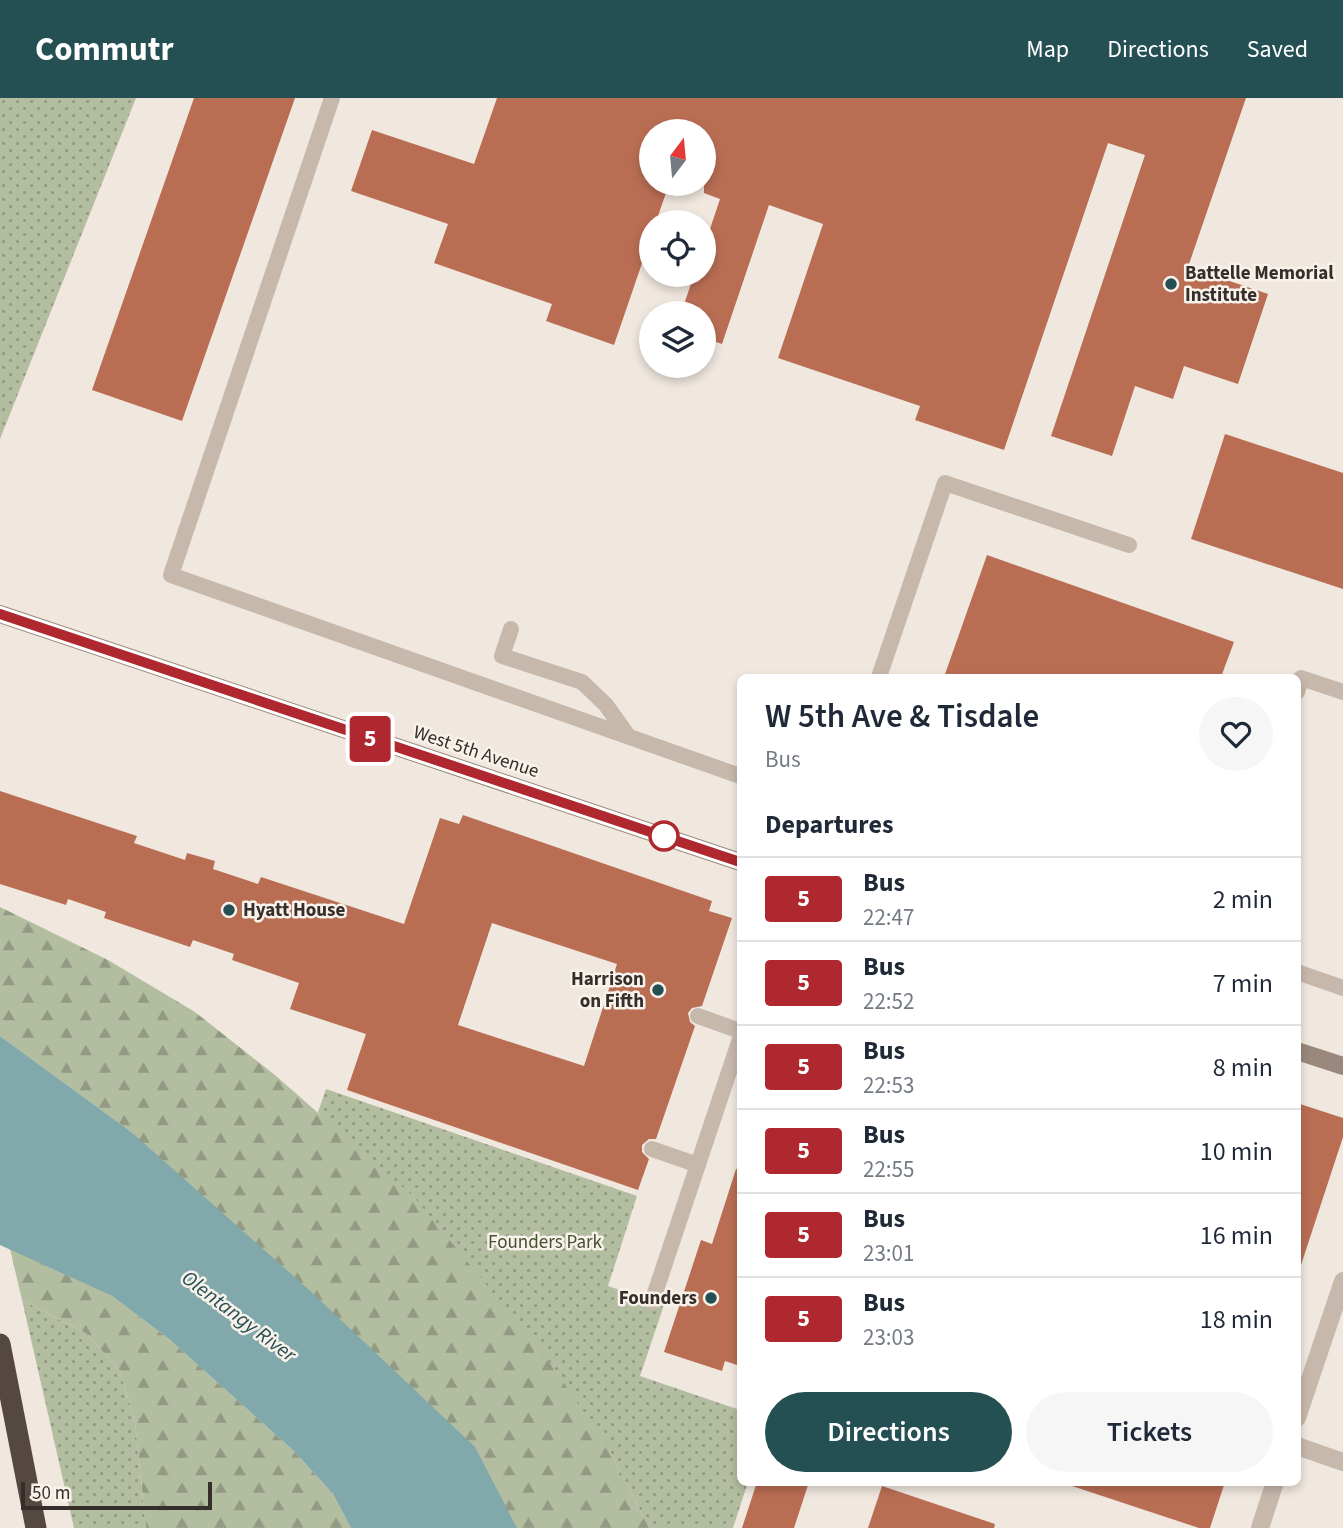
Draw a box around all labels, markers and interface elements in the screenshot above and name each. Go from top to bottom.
text: Commutr [35,26,174,73]
text: Map [1026,32,1069,67]
text: Directions [1107,32,1209,67]
text: Saved [1247,32,1308,67]
north arrow [639,119,716,196]
map controls [639,119,716,378]
button: locate [639,210,716,287]
place label: Battelle Memorial Institute [1185,260,1334,309]
marker: Battelle Memorial Institute [1163,276,1179,292]
button: layers [639,301,716,378]
text: W 5th Ave & Tisdale [765,693,1039,740]
button: heart [1199,697,1273,771]
line badge: 5 [347,716,393,762]
street label: West 5th Avenue [410,719,542,785]
text: 5 [364,721,376,756]
text: Bus [765,743,801,776]
text: Departures [765,806,893,843]
unlabelled marker [649,821,679,851]
text: Bus [863,864,905,901]
text: 5 [797,881,810,916]
text: 2 min [1213,881,1273,918]
place label: Hyatt House [243,897,346,924]
text: 22:47 [863,901,914,934]
marker: Hyatt House [221,902,237,918]
text: Bus [863,948,905,985]
text: 5 [797,965,810,1000]
text: 7 min [1213,965,1273,1002]
place label: Harrison on Fifth [571,966,644,1015]
marker: Harrison on Fifth [650,982,666,998]
text: 22:52 [863,985,914,1018]
text: Bus [863,1032,905,1069]
text: 5 [797,1049,810,1084]
text: 8 min [1213,1049,1273,1086]
text: 22:53 [863,1069,914,1102]
text: Bus [863,1116,905,1153]
text: 5 [797,1133,810,1168]
text: 10 min [1200,1133,1273,1170]
text: 22:55 [863,1153,914,1186]
text: Bus [863,1200,905,1237]
text: 5 [797,1217,810,1252]
text: 16 min [1200,1217,1273,1254]
park label: Founders Park [488,1229,603,1256]
text: 23:01 [863,1237,914,1270]
water label: Olentangy River [175,1263,303,1370]
text: Bus [863,1284,905,1321]
place label: Founders [619,1285,697,1312]
marker: Founders [703,1290,719,1306]
text: 5 [797,1301,810,1336]
text: 18 min [1200,1301,1273,1338]
text: 23:03 [863,1321,914,1354]
button: Directions [765,1392,1012,1472]
button: Tickets [1026,1392,1273,1472]
scale bar [21,1479,212,1511]
text: 50 m [32,1480,70,1507]

